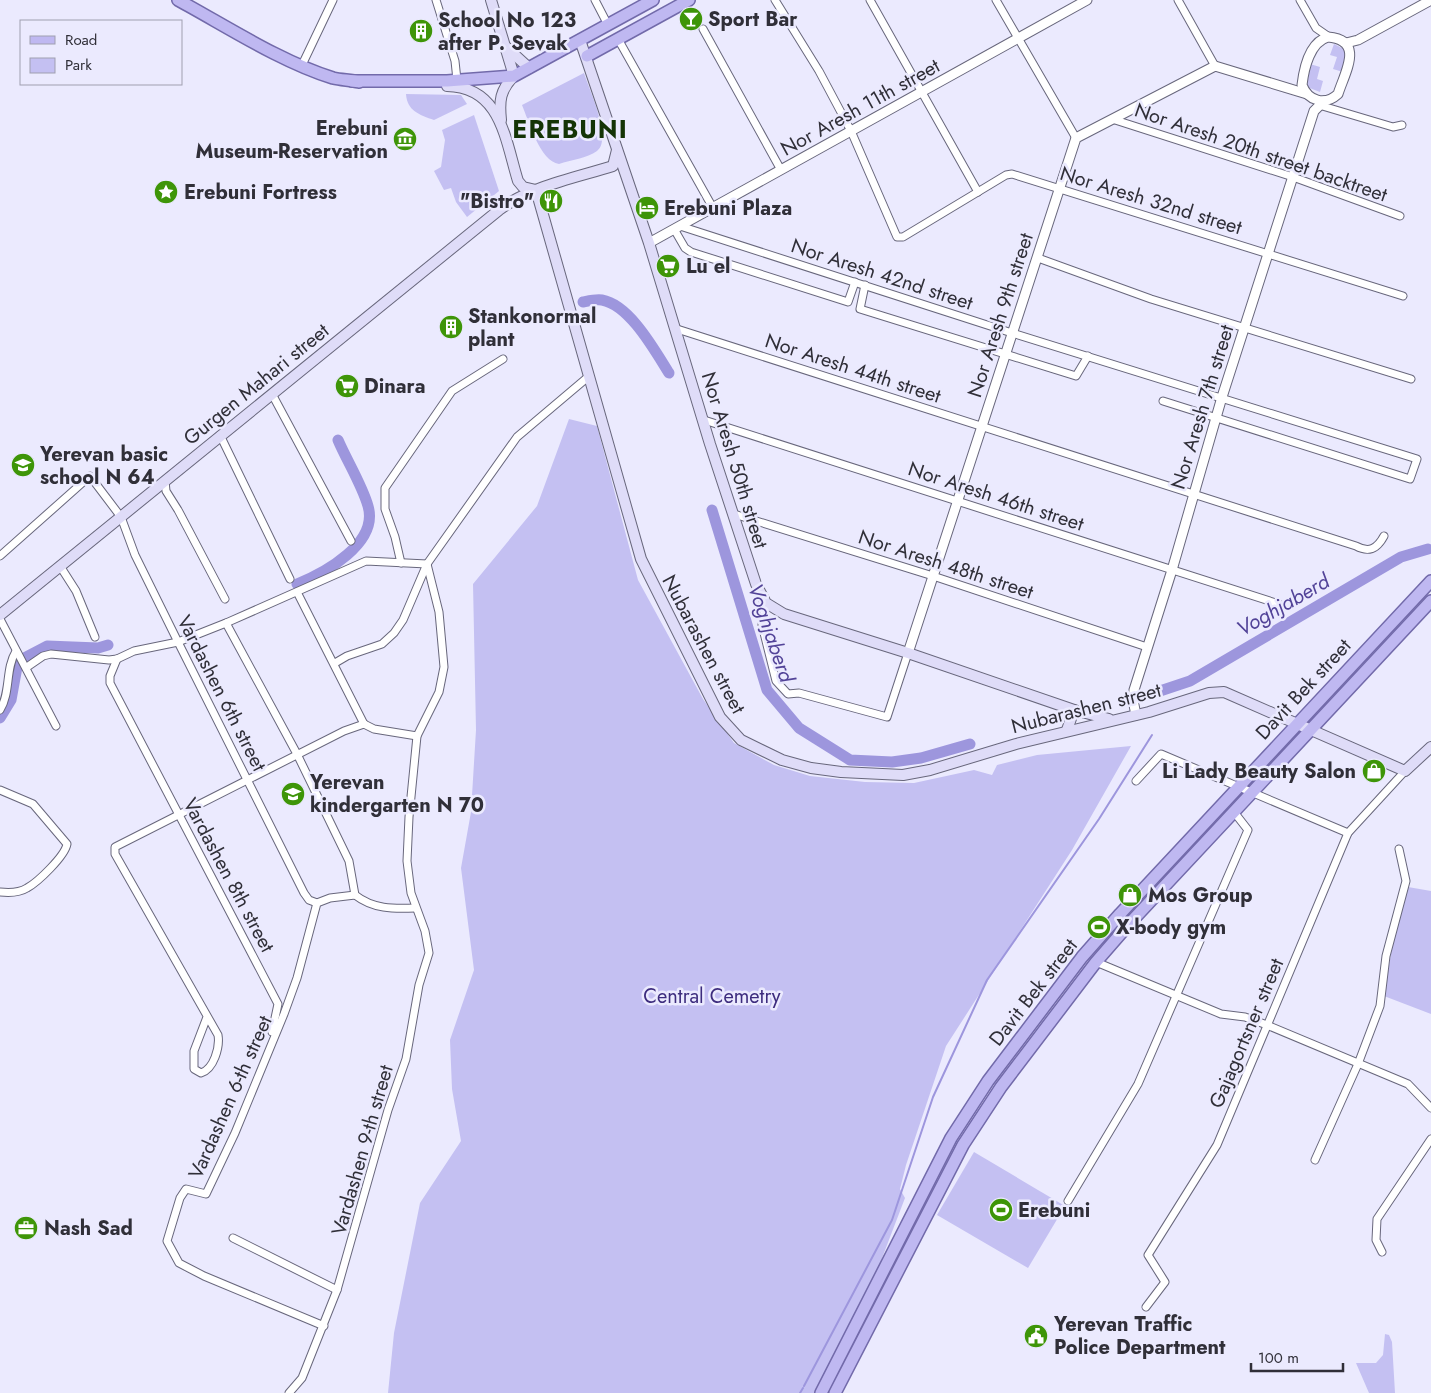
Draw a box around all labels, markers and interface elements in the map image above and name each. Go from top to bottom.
place label: Sport Bar [708,5,798,34]
place label: School No 123 after P. Sevak [438,6,576,58]
bar icon: Sport Bar [678,6,704,32]
building icon: School No 123 after P. Sevak [408,18,434,44]
legend [20,20,182,85]
text: Road [65,29,97,51]
street label: Nor Aresh 11th street [775,52,945,163]
text: Park [65,54,92,76]
street label: Nor Aresh 20th street backtreet [1131,96,1391,209]
district label: EREBUNI [512,111,628,147]
place label: Erebuni Museum-Reservation [195,114,388,166]
museum icon: Erebuni Museum-Reservation [392,126,418,152]
street label: Nor Aresh 32nd street [1056,159,1246,242]
place label: Erebuni Fortress [184,178,337,207]
place icon: Erebuni Fortress [153,179,179,205]
place label: "Bistro" [460,187,534,216]
restaurant icon: "Bistro" [538,188,564,214]
place label: Erebuni Plaza [664,194,792,223]
hotel icon: Erebuni Plaza [634,195,660,221]
street label: Nor Aresh 9th street [960,229,1041,401]
street label: Nor Aresh 42nd street [787,231,977,318]
place label: Lu el [686,252,731,281]
supermarket icon: Lu el [655,253,681,279]
place label: Stankonormal plant [468,302,596,354]
building icon: Stankonormal plant [438,314,464,340]
street label: Gurgen Mahari street [177,316,335,452]
street label: Nor Aresh 7th street [1164,321,1241,493]
street label: Nor Aresh 44th street [761,326,945,411]
street label: Nor Aresh 50th street [694,368,775,552]
place label: Dinara [364,372,425,401]
supermarket icon: Dinara [334,373,360,399]
place label: Yerevan basic school N 64 [39,440,168,492]
school or university icon: Yerevan basic school N 64 [10,452,36,478]
street label: Nor Aresh 46th street [904,454,1088,539]
street label: Nor Aresh 48th street [855,522,1037,607]
water label: Voghjaberd [1231,566,1336,644]
street label: Nubarashen street [655,570,753,719]
water label: Voghjaberd [740,580,802,688]
street label: Vardashen 6th street [170,610,274,776]
street label: Davit Bek street [1249,632,1358,746]
street label: Nubarashen street [1008,676,1164,741]
place label: Li Lady Beauty Salon [1162,757,1356,786]
shop icon: Li Lady Beauty Salon [1361,758,1387,784]
place label: Yerevan kindergarten N 70 [309,768,484,820]
school or university icon: Yerevan kindergarten N 70 [280,781,306,807]
street label: Vardashen 8th street [176,793,282,958]
place label: Mos Group [1148,881,1253,910]
shop icon: Mos Group [1117,882,1143,908]
place label: X-body gym [1116,913,1226,942]
sports icon: X-body gym [1086,914,1112,940]
street label: Davit Bek street [982,932,1085,1052]
street label: Gajagortsner street [1202,954,1291,1113]
park label: Central Cemetry [643,982,781,1011]
street label: Vardashen 6-th street [181,1011,280,1183]
street label: Vardashen 9-th street [324,1061,401,1239]
place label: Erebuni [1018,1196,1090,1225]
sports icon: Erebuni [988,1197,1014,1223]
place label: Nash Sad [44,1214,133,1243]
office icon: Nash Sad [13,1215,39,1241]
place label: Yerevan Traffic Police Department [1053,1310,1226,1362]
public building icon: Yerevan Traffic Police Department [1023,1323,1049,1349]
scale bar [1251,1340,1344,1372]
text: 100 m [1258,1347,1299,1369]

